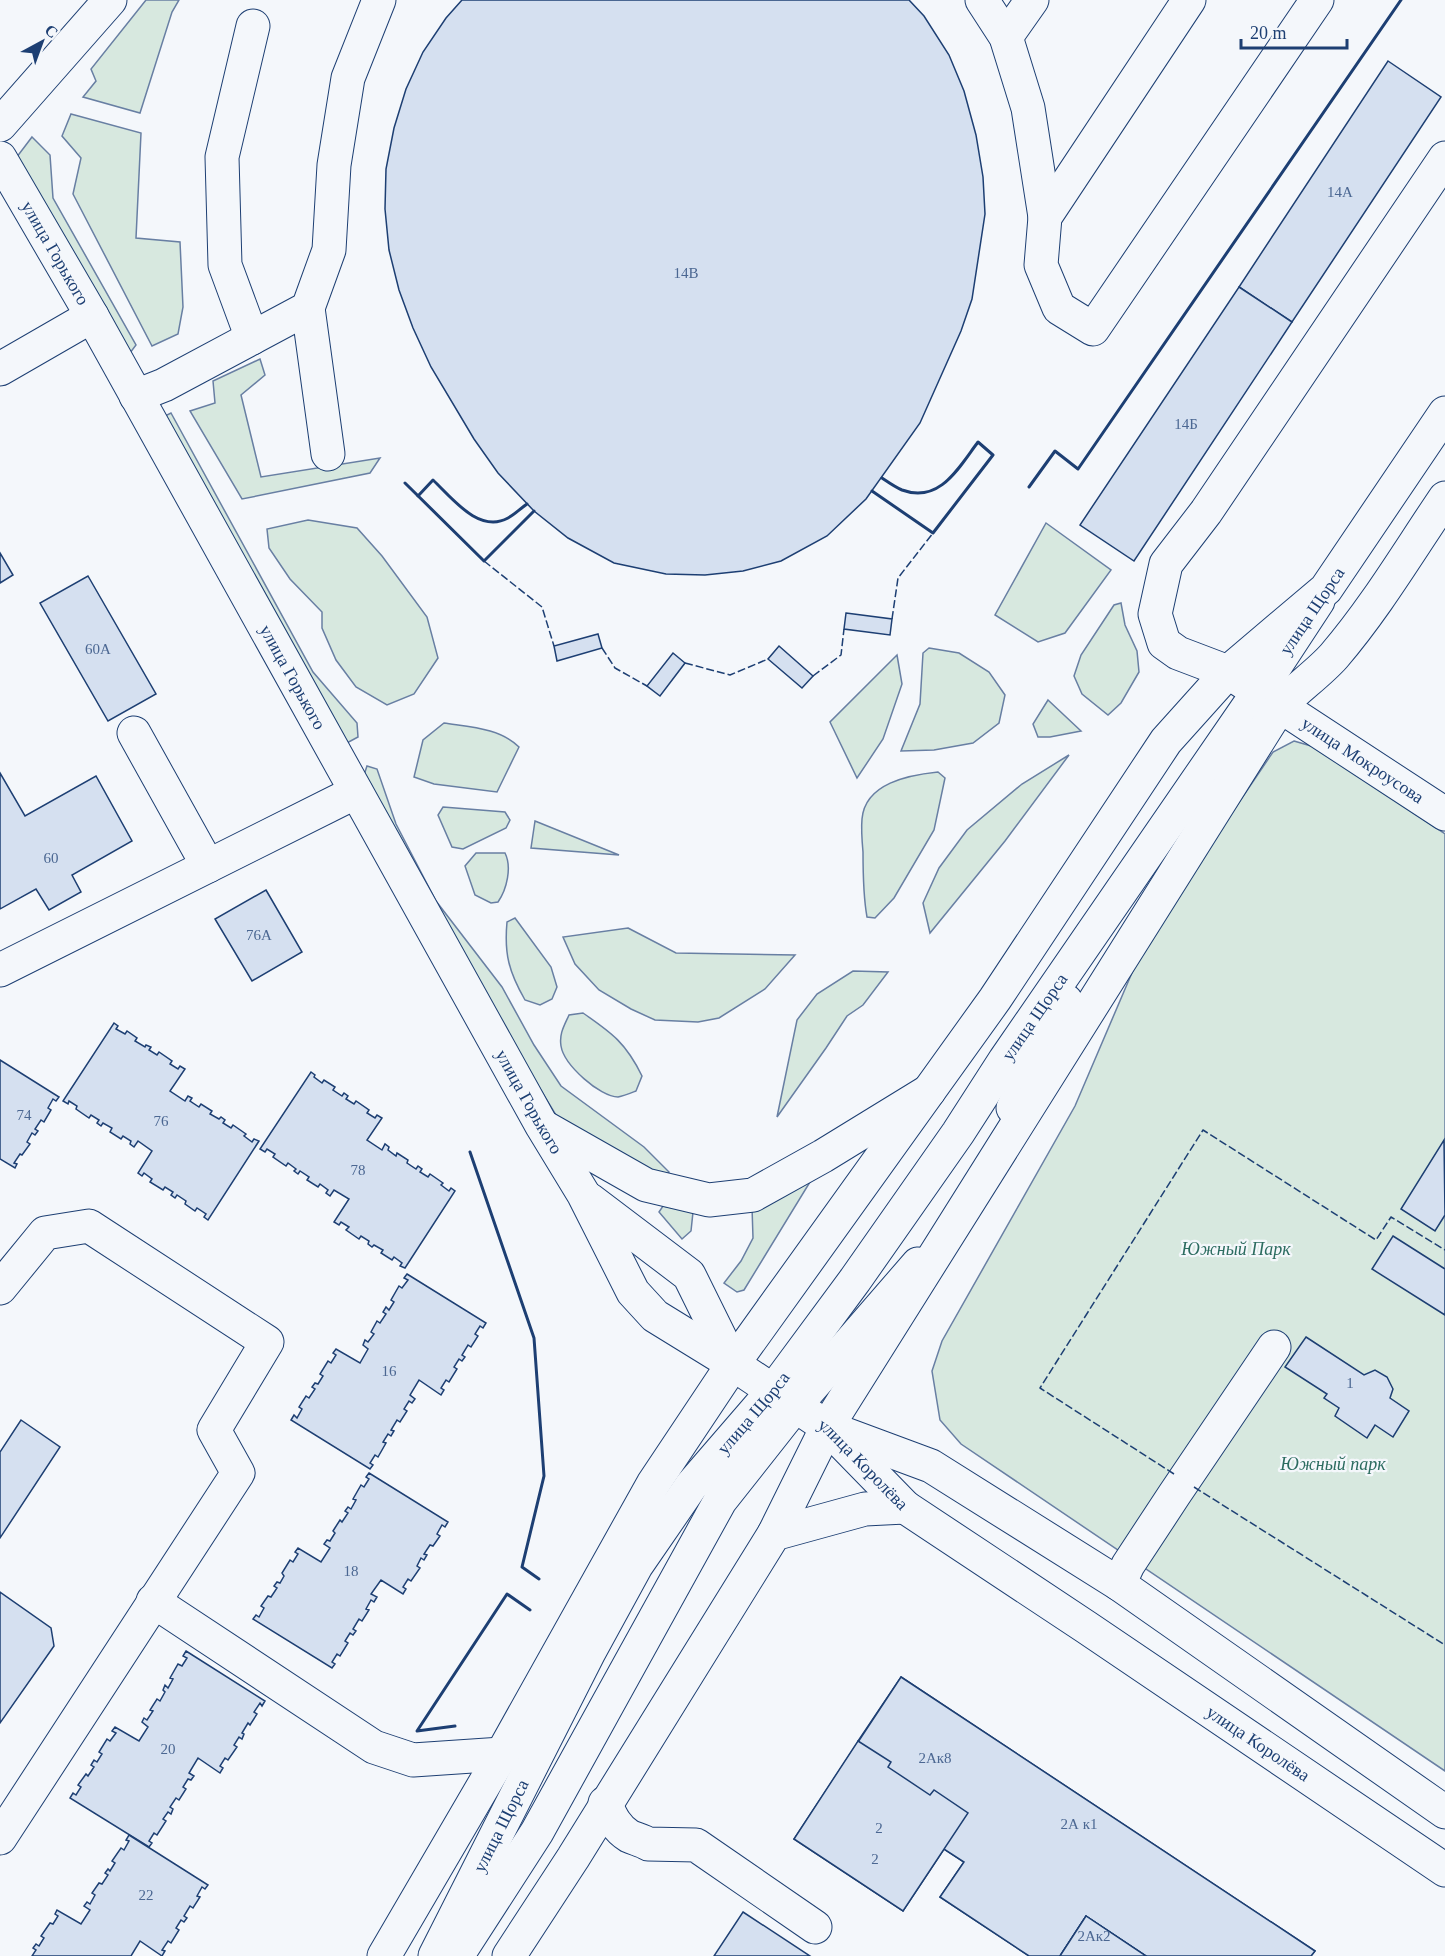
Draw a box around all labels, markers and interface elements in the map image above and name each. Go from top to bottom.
north arrow [12,12,72,72]
scale bar [1241,12,1348,50]
text: С [42,21,61,41]
text: 20 m [1250,23,1287,43]
house number: 14А [1327,184,1353,200]
street label: улица Горького [17,198,93,309]
house number: 14В [673,265,699,281]
house number: 14Б [1174,416,1198,432]
street label: улица Щорса [1275,563,1349,659]
street label: улица Горького [256,621,330,733]
house number: 60А [85,641,111,657]
street label: улица Мокроусова [1298,713,1428,807]
house number: 60 [44,850,59,866]
house number: 76А [246,927,272,943]
street label: улица Щорса [998,969,1072,1064]
street label: улица Горького [492,1046,567,1158]
house number: 74 [17,1107,32,1123]
house number: 76 [154,1113,169,1129]
house number: 78 [351,1162,366,1178]
park label: Южный Парк [1180,1239,1291,1259]
house number: 16 [382,1363,397,1379]
street label: улица Щорса [713,1368,794,1458]
house number: 1 [1346,1375,1354,1391]
street label: улица Королёва [815,1414,912,1514]
park label: Южный парк [1279,1454,1386,1474]
house number: 18 [344,1563,359,1579]
street label: улица Королёва [1203,1702,1314,1785]
house number: 20 [161,1741,176,1757]
house number: 2Ак8 [918,1750,952,1766]
street label: улица Щорса [469,1776,533,1875]
house number: 2А к1 [1061,1816,1097,1832]
house number: 2 [875,1820,883,1836]
house number: 2 [871,1851,879,1867]
house number: 22 [139,1887,154,1903]
house number: 2Ак2 [1077,1928,1111,1944]

